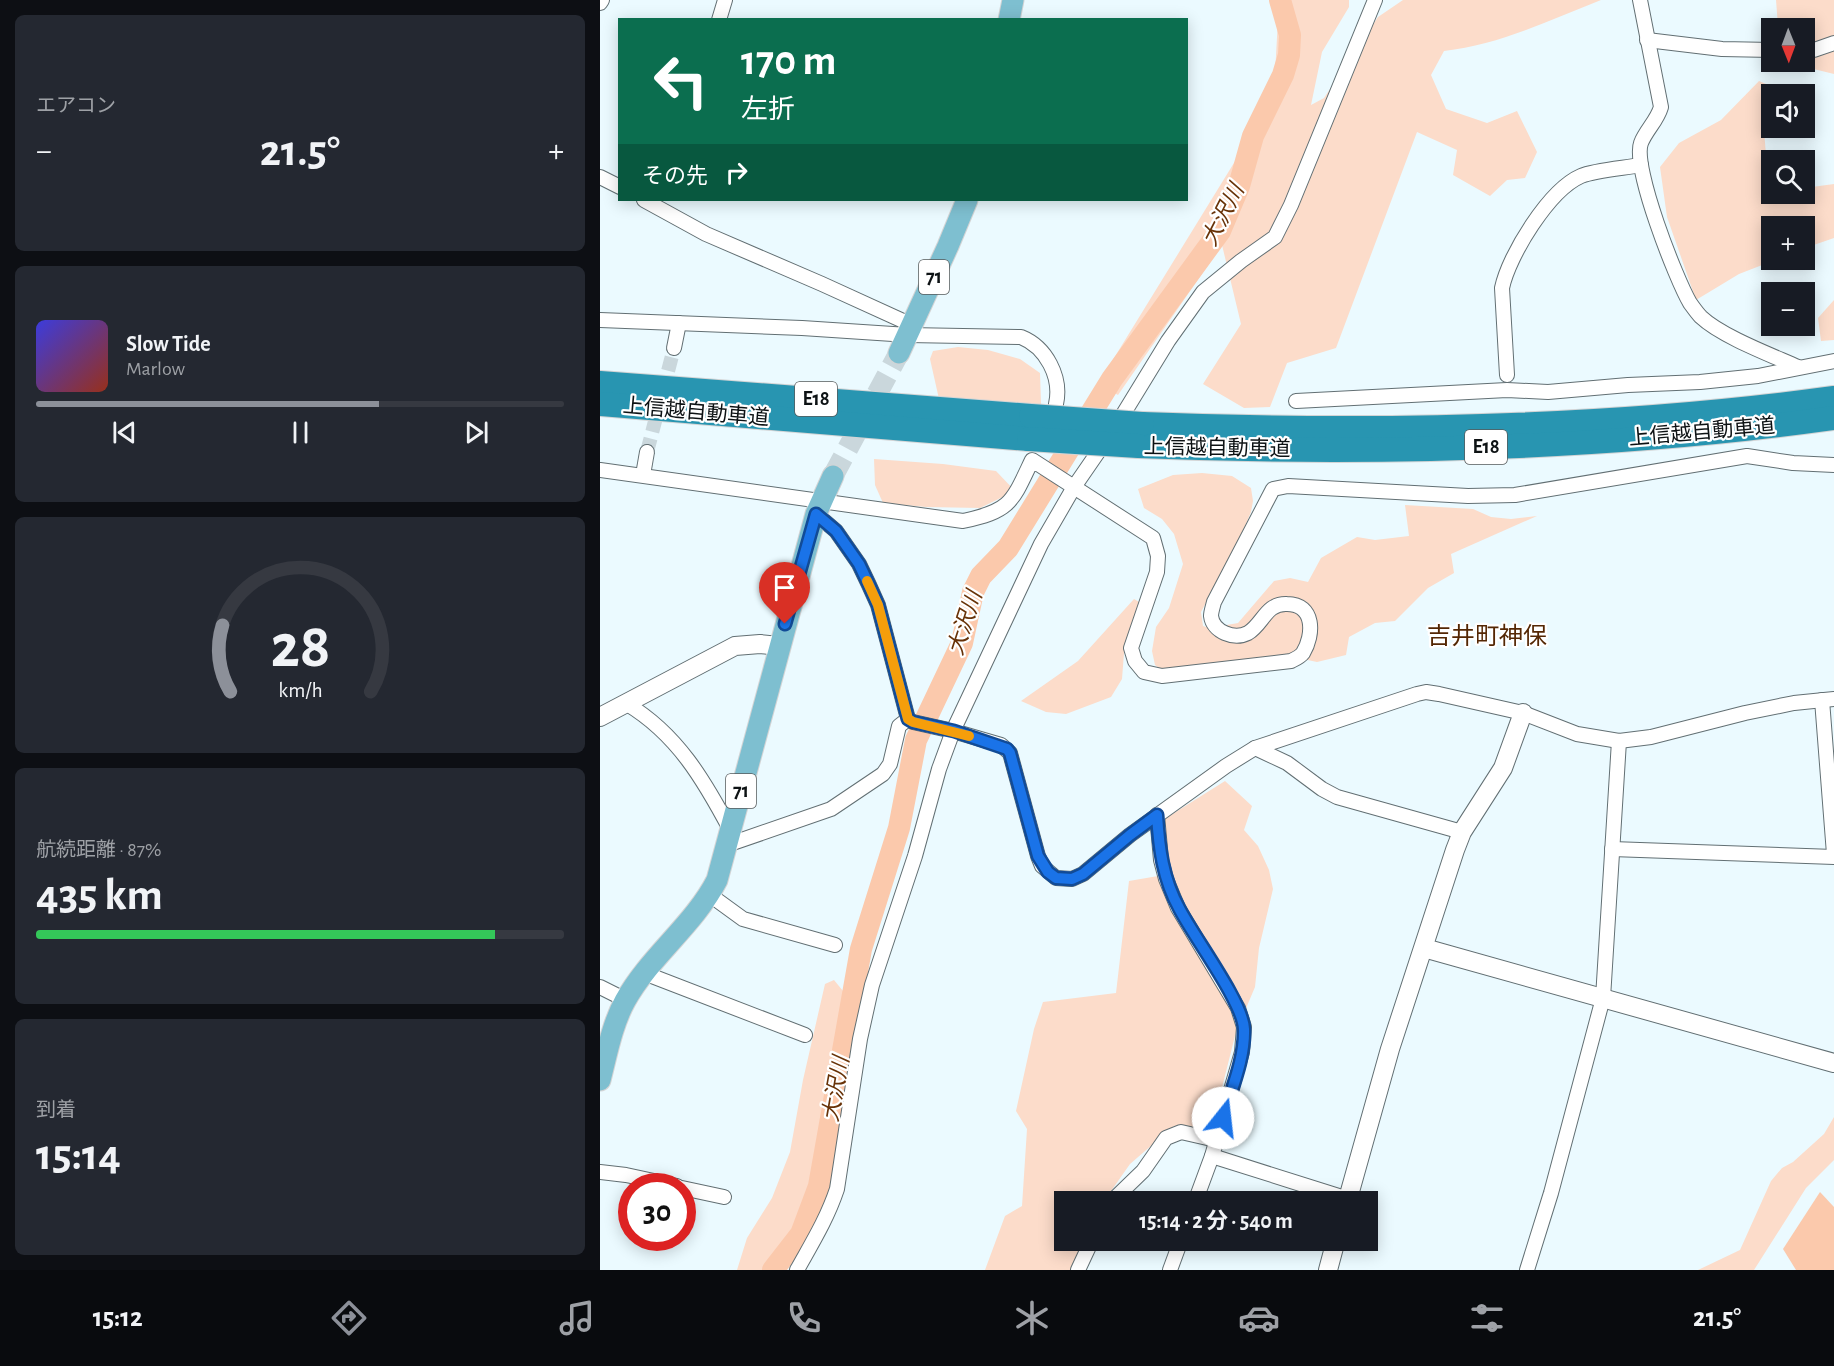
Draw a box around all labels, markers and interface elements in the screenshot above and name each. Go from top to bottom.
north arrow [1761,18,1815,72]
map controls [1761,18,1815,336]
text: 170 m [741,40,836,82]
icon: left [642,42,720,120]
button: sound [1761,84,1815,138]
text: エアコン [36,96,116,116]
text: 左折 [741,96,795,123]
text: 21.5° [260,129,340,174]
text: − [36,135,52,168]
text: + [548,135,564,168]
button: search [1761,150,1815,204]
icon: right [720,156,753,189]
text: その先 [642,165,708,187]
water label: 大沢川 [1197,178,1249,249]
button: + [1761,216,1815,270]
road number: 71 [919,260,949,294]
button: − [1761,282,1815,336]
text: Slow Tide [126,333,211,355]
text: Marlow [126,359,185,379]
road number: E18 [795,382,837,416]
street label: 上信越自動車道 [622,394,770,429]
street label: 上信越自動車道 [1628,414,1776,449]
icon: previous [108,416,141,449]
icon: pause [284,416,317,449]
icon: next [460,416,493,449]
road number: E18 [1465,430,1507,464]
street label: 上信越自動車道 [1143,435,1291,460]
pin [759,562,810,624]
icon: arrive [768,571,801,604]
water label: 大沢川 [943,586,986,658]
text: 28 [270,616,330,678]
district label: 吉井町神保 [1427,623,1547,649]
text: km/h [278,680,322,701]
road number: 71 [726,774,756,808]
text: 航続距離 · 87% [36,840,161,860]
text: 435 km [36,873,163,918]
water label: 大沢川 [818,1052,853,1123]
position arrow [1191,1086,1255,1150]
text: 到着 [36,1100,76,1120]
text: 15:14 [36,1133,121,1178]
speed limit sign: 30 [618,1173,696,1251]
text: 15:14 · 2 分 · 540 m [1139,1210,1293,1232]
icon: directions [328,1297,370,1339]
icon: music [556,1297,598,1339]
icon: phone [783,1297,825,1339]
icon: climate [1011,1297,1053,1339]
icon: car [1238,1297,1280,1339]
icon: filters [1466,1297,1508,1339]
text: 15:12 [93,1304,143,1331]
text: 21.5° [1693,1304,1741,1331]

